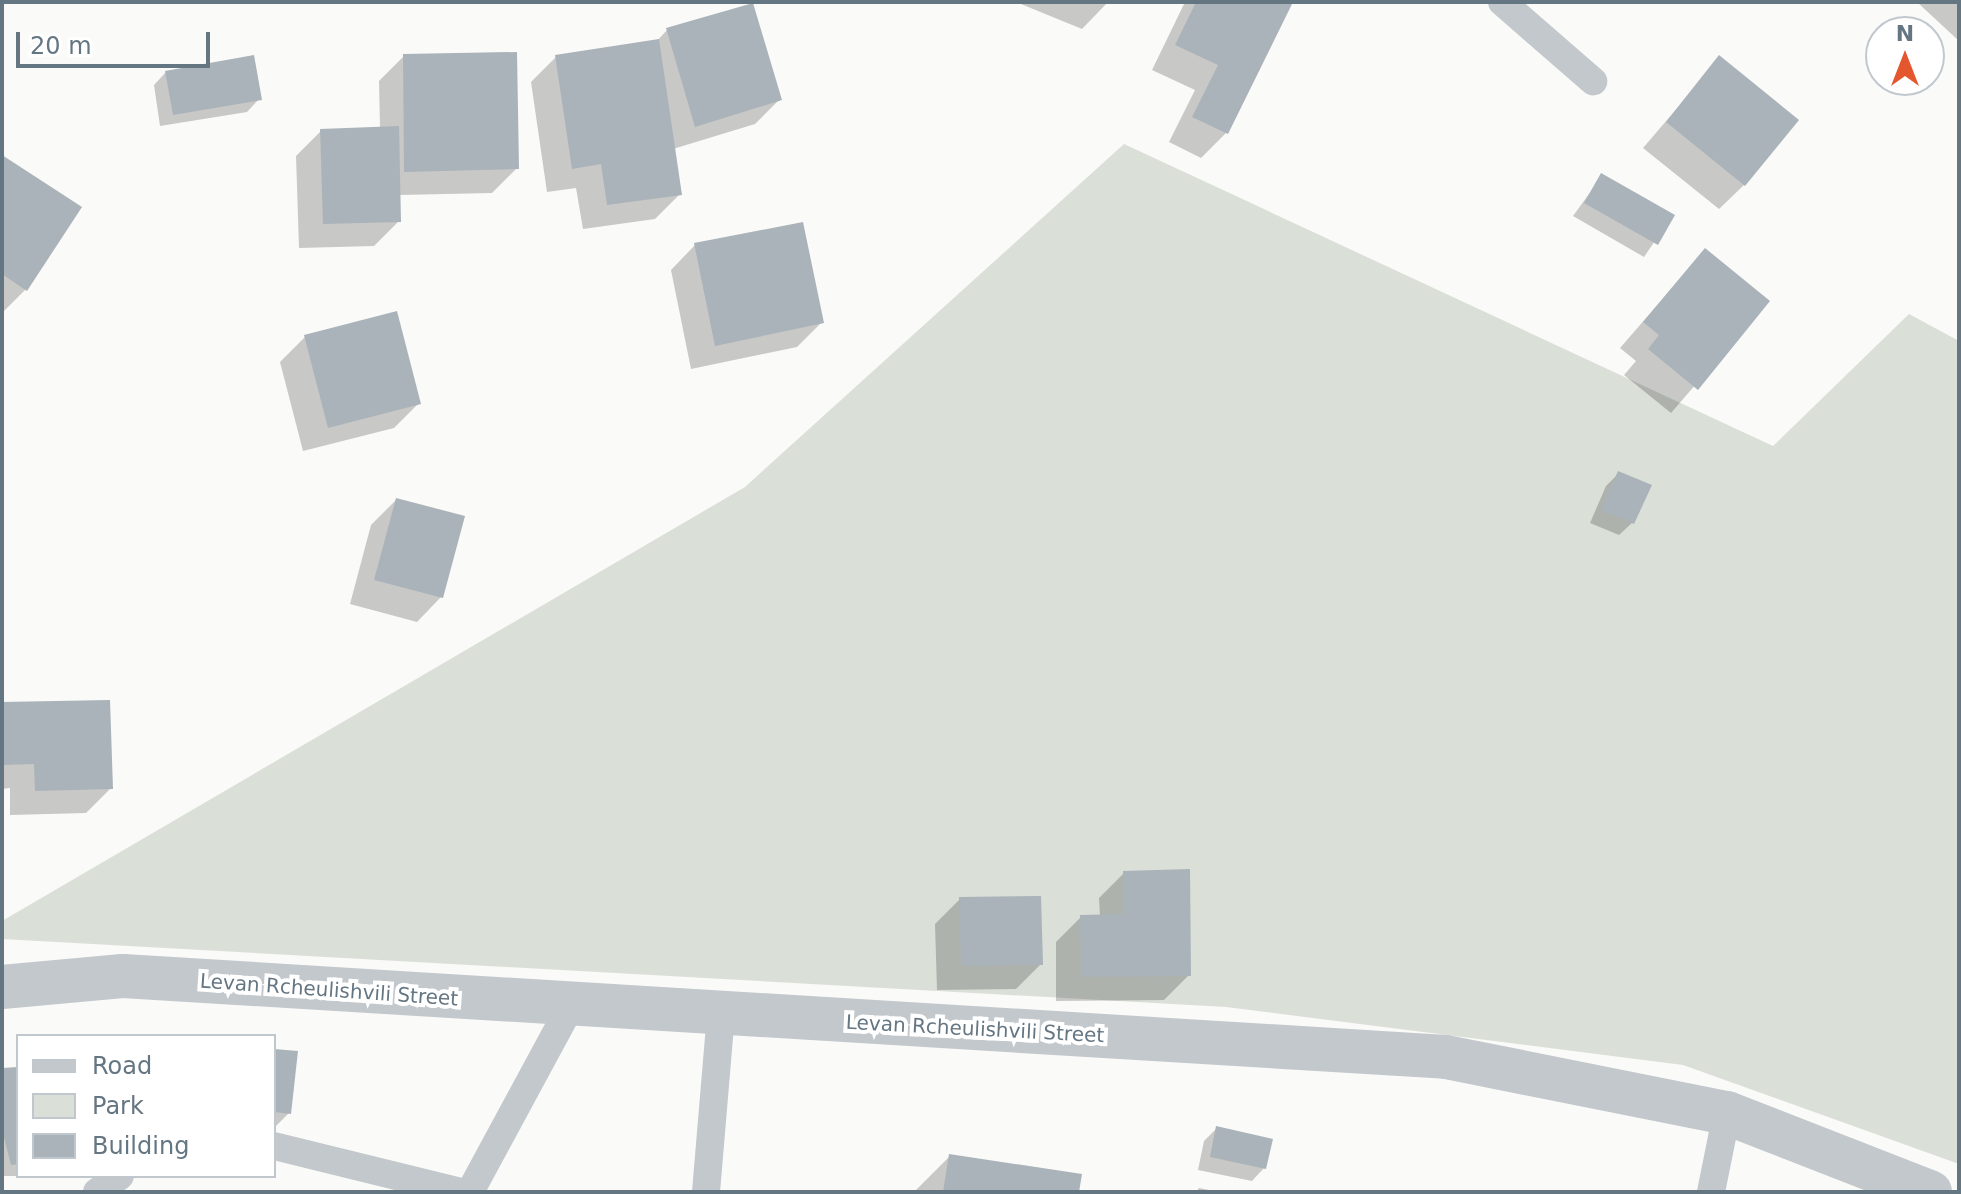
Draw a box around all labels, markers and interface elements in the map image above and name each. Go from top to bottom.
scale bar [20,16,214,66]
north arrow [1865,16,1945,96]
text: N [1896,21,1914,46]
text: 20 m [30,32,92,60]
street label: Levan Rcheulishvili Street [199,969,459,1011]
street label: Levan Rcheulishvili Street [845,1010,1105,1048]
legend [16,1034,276,1178]
text: Road [92,1052,152,1080]
text: Park [92,1092,144,1120]
text: Building [92,1132,189,1160]

